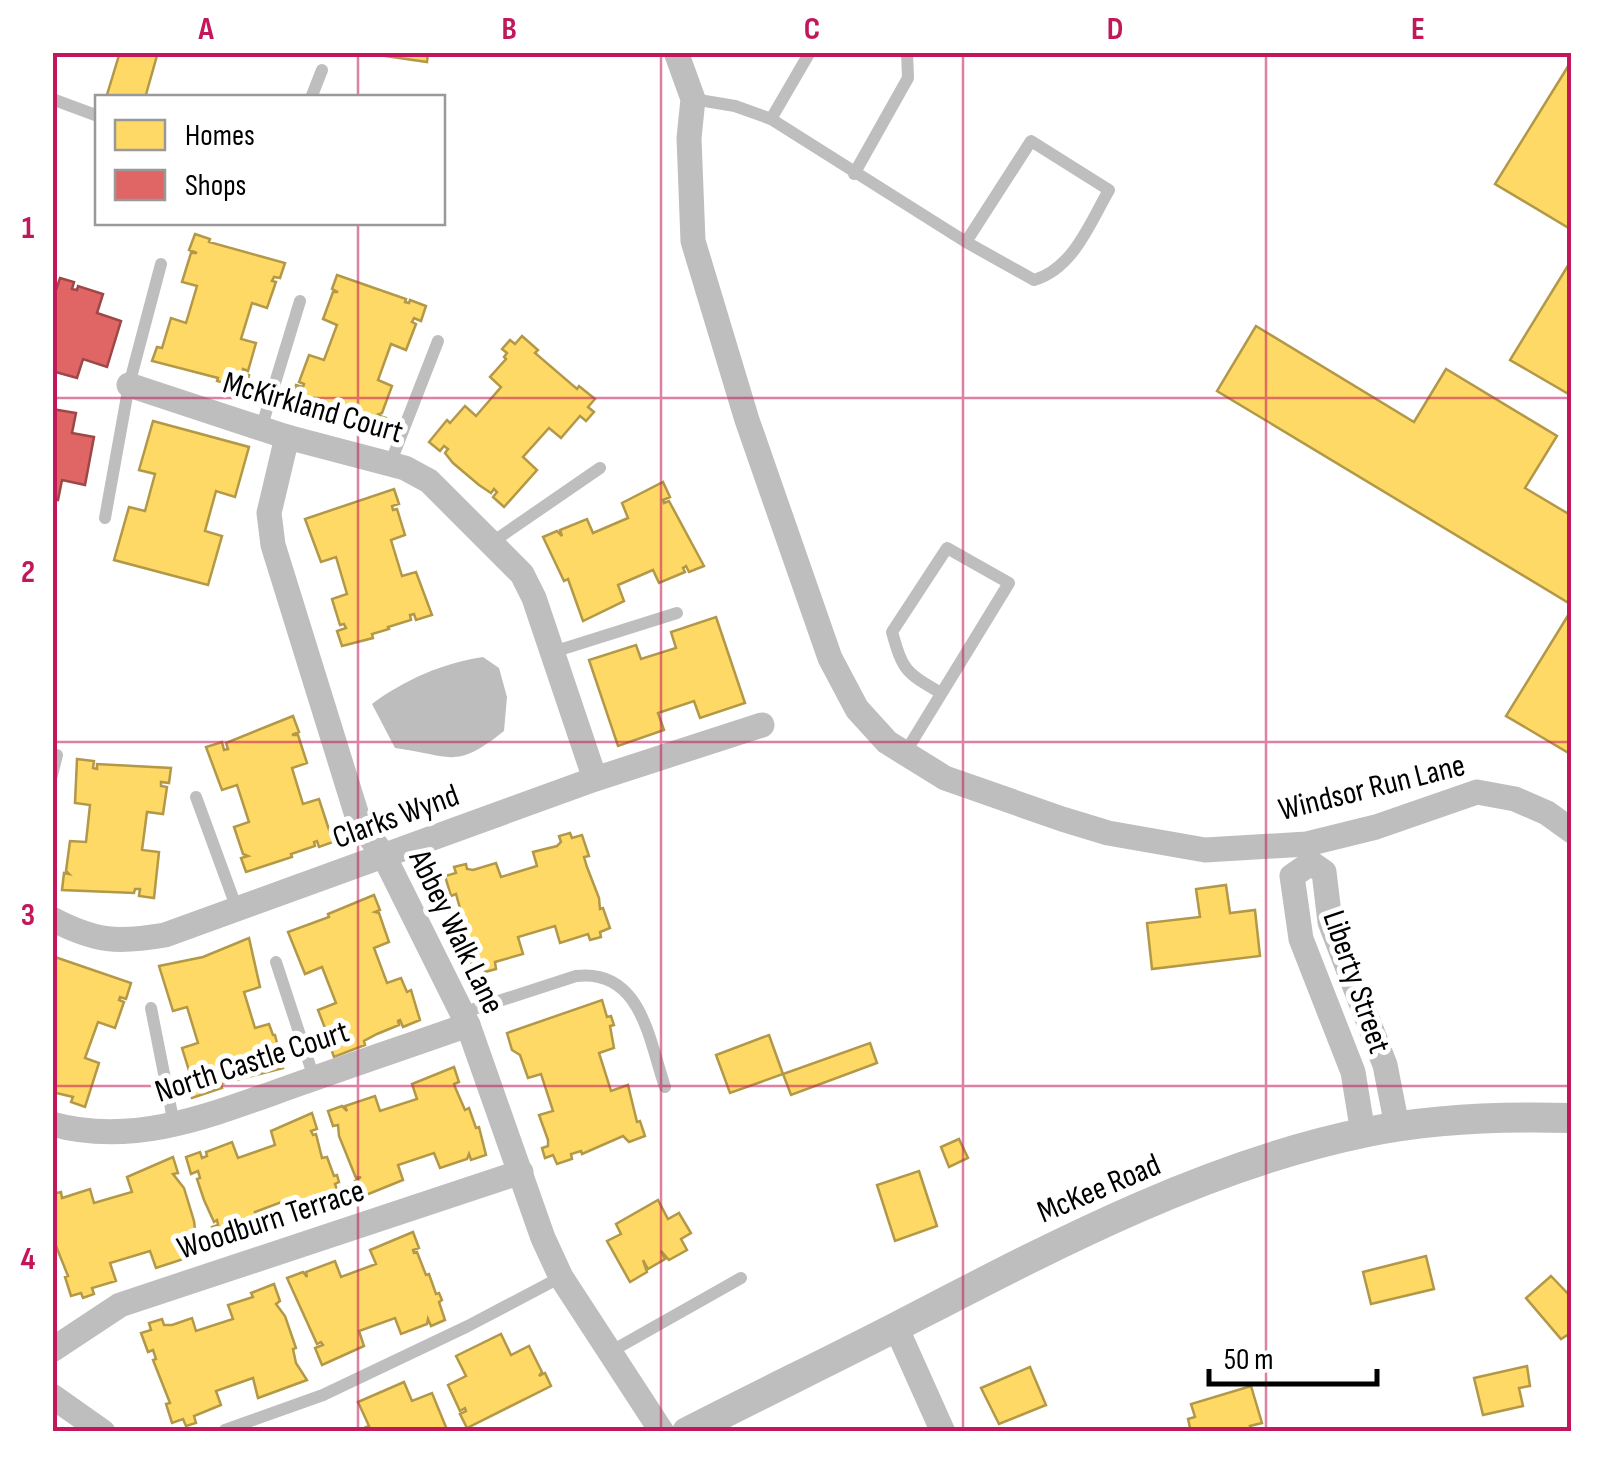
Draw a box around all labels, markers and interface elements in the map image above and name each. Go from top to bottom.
text: A [197,10,214,49]
text: B [501,10,517,49]
text: C [804,10,820,49]
text: D [1107,10,1123,49]
text: E [1411,10,1425,49]
legend [95,95,445,225]
text: Homes [185,118,255,154]
text: Shops [185,168,246,204]
text: 1 [22,209,35,248]
street label: McKirkland Court [219,364,407,452]
text: 2 [21,553,35,592]
street label: Windsor Run Lane [1275,746,1469,830]
street label: Clarks Wynd [328,776,464,858]
street label: Abbey Walk Lane [399,843,512,1020]
text: 3 [21,896,35,935]
street label: Liberty Street [1313,906,1399,1058]
street label: North Castle Court [150,1012,354,1112]
street label: McKee Road [1032,1146,1166,1232]
street label: Woodburn Terrace [173,1171,369,1269]
text: 4 [21,1240,36,1279]
scale bar [1209,1324,1376,1386]
text: 50 m [1224,1342,1273,1378]

